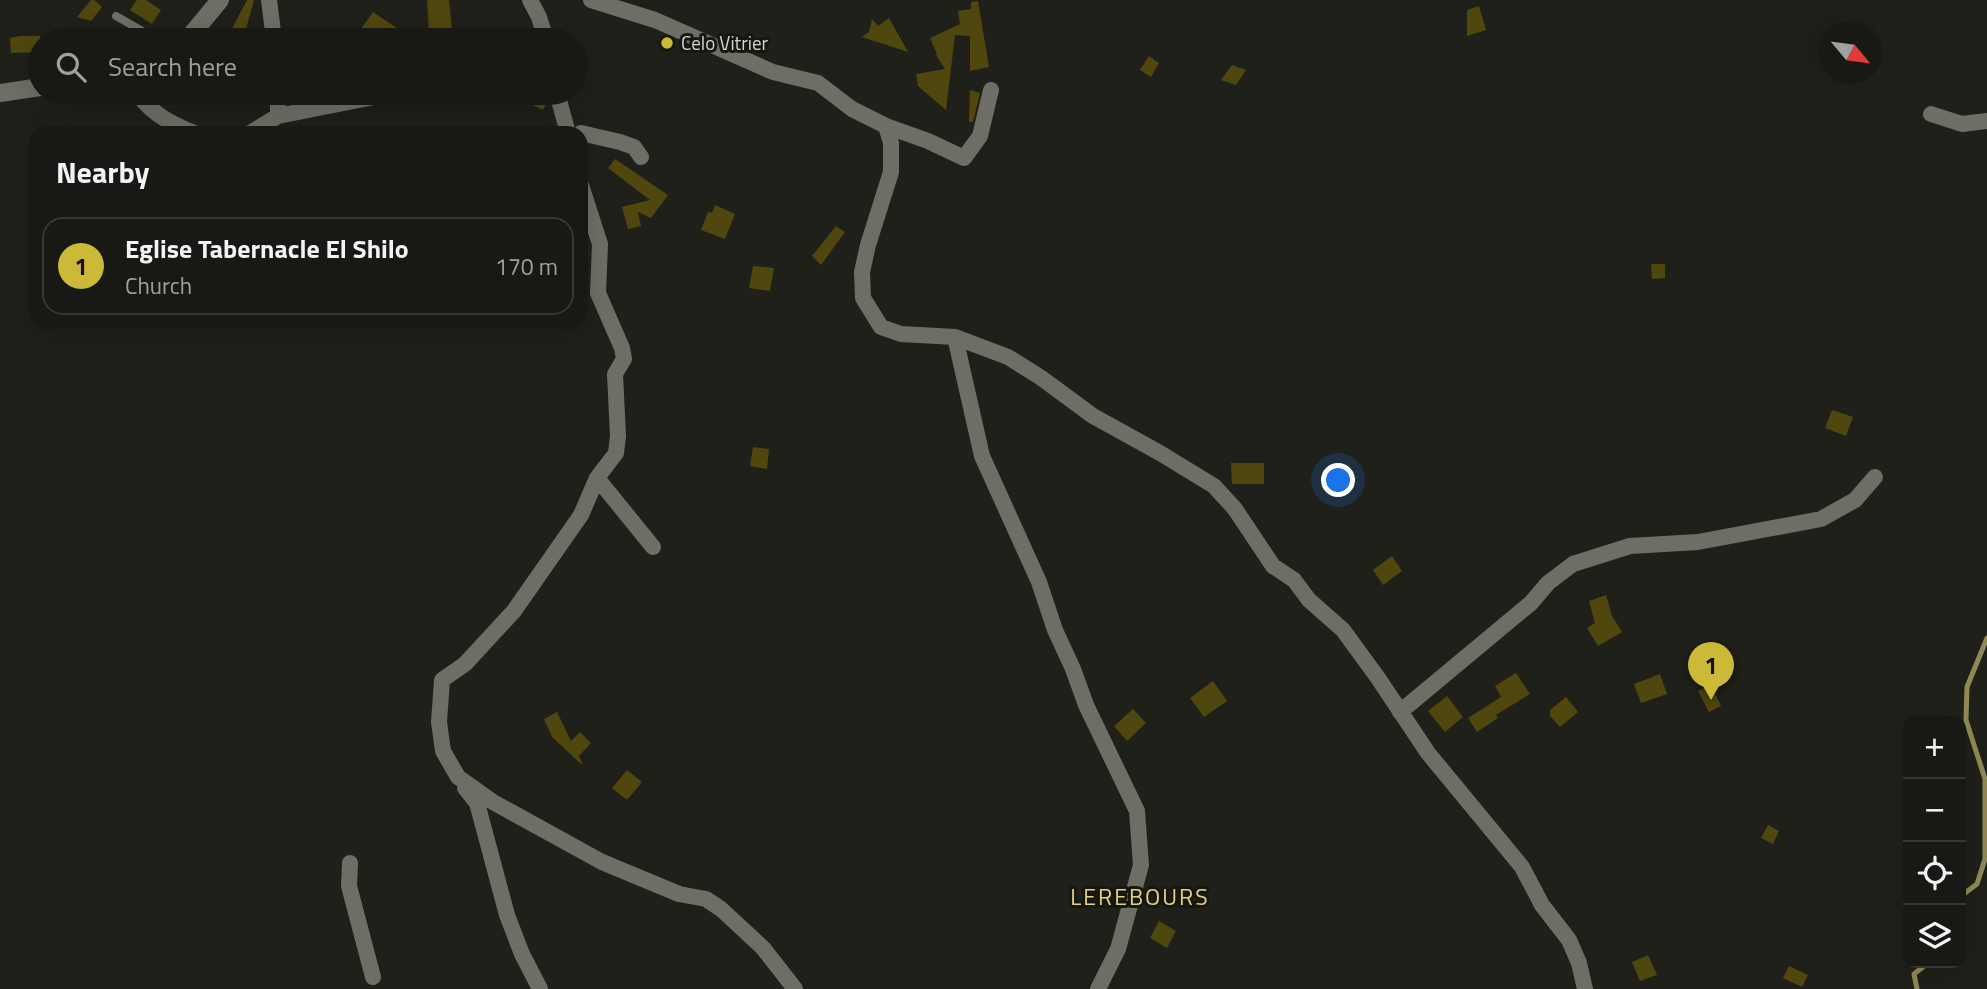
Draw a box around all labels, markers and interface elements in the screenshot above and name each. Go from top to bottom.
north arrow [1819,21,1882,84]
search box [28,28,588,105]
place label: Celo Vitrier [681,28,769,57]
marker: Celo Vitrier [659,35,675,51]
text: Search here [108,47,237,86]
icon: search [52,48,90,86]
text: Nearby [56,149,149,195]
text: Eglise Tabernacle El Shilo [125,229,409,268]
text: 1 [75,249,87,284]
text: 170 m [495,249,558,284]
text: Church [125,268,192,303]
your location [1321,463,1355,497]
pin: 1 [1688,642,1734,700]
map controls [1903,716,1966,968]
button: + [1903,716,1966,779]
button: − [1903,779,1966,842]
button: locate [1903,842,1966,905]
district label: LEREBOURS [1070,879,1210,914]
button: layers [1903,905,1966,968]

